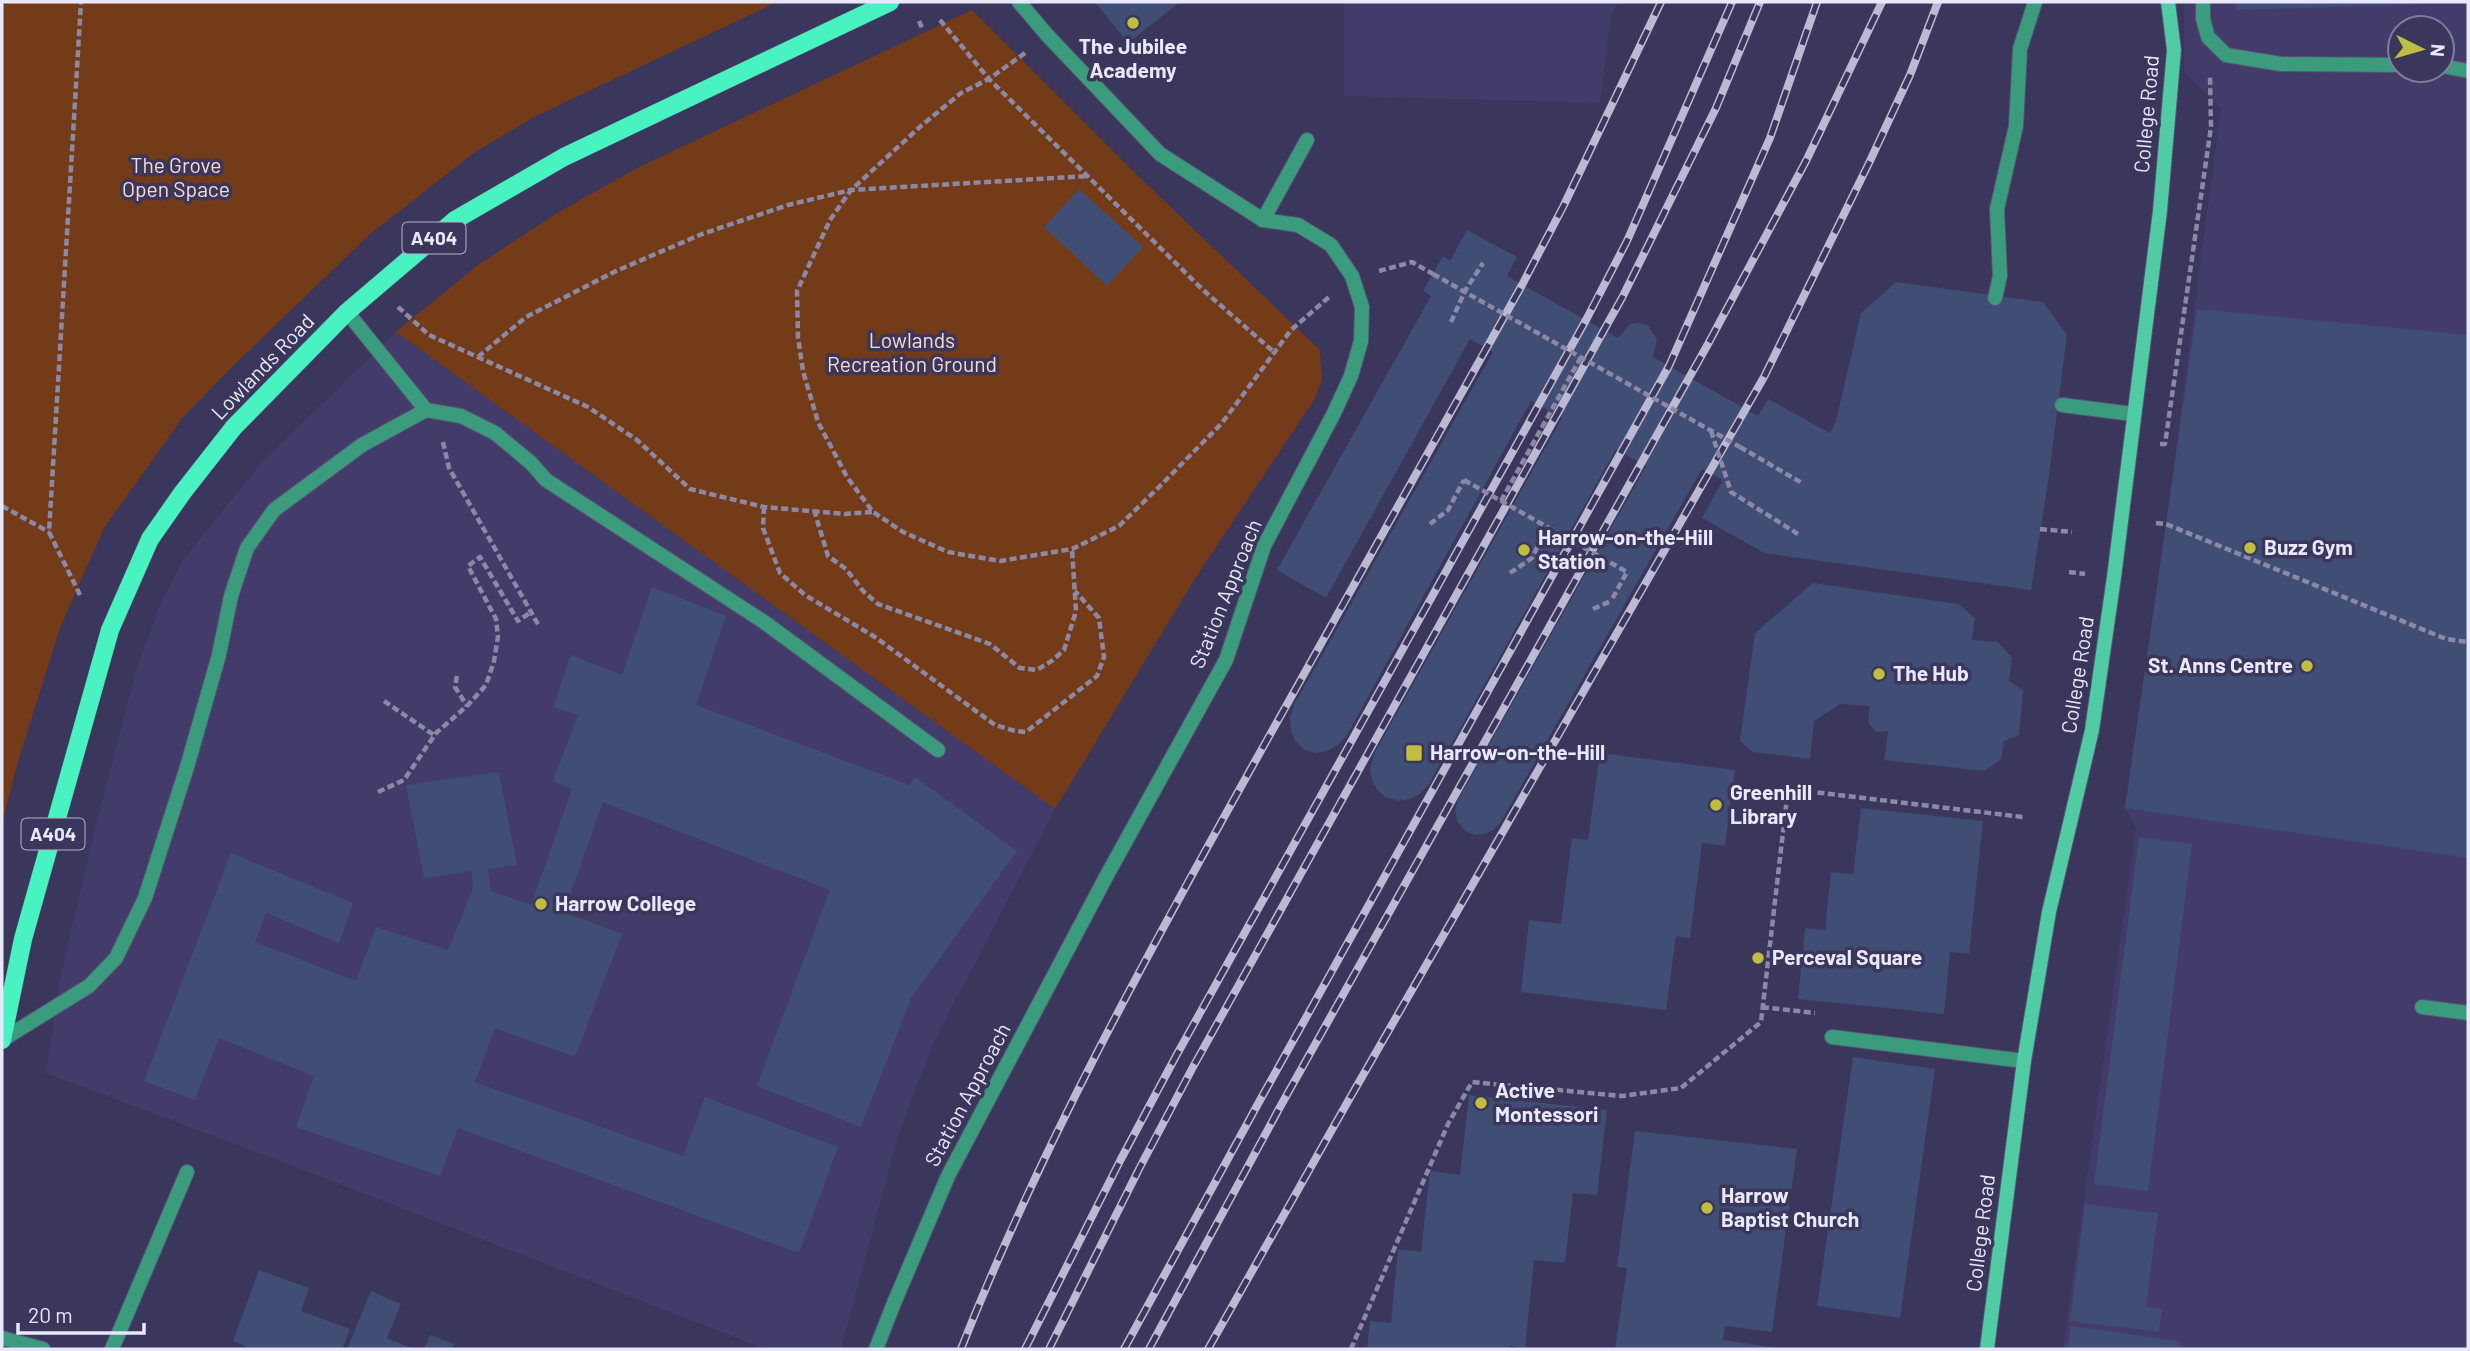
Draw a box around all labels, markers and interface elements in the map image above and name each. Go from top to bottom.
north arrow [2386,14,2456,84]
marker: The Jubilee Academy [1125,15,1141,31]
place label: The Jubilee Academy [1079,33,1187,82]
text: N [2426,43,2450,58]
street label: College Road [2128,54,2163,174]
park label: The Grove Open Space [122,152,230,201]
road number: A404 [402,222,466,254]
street label: Lowlands Road [205,308,319,424]
park label: Lowlands Recreation Ground [827,327,997,376]
street label: Station Approach [1183,515,1266,672]
place label: Harrow-on-the-Hill Station [1538,524,1713,573]
place label: Buzz Gym [2264,534,2353,559]
marker: Buzz Gym [2242,540,2258,556]
marker: Harrow-on-the-Hill Station [1516,542,1532,558]
street label: College Road [2055,614,2098,735]
place label: St. Anns Centre [2148,652,2293,677]
marker: St. Anns Centre [2299,658,2315,674]
place label: The Hub [1893,660,1969,685]
marker: The Hub [1871,666,1887,682]
place label: Harrow-on-the-Hill [1430,739,1605,764]
marker: Harrow-on-the-Hill [1404,743,1424,763]
place label: Greenhill Library [1730,779,1812,828]
marker: Greenhill Library [1708,797,1724,813]
road number: A404 [22,818,84,849]
place label: Harrow College [555,890,696,915]
marker: Harrow College [533,896,549,912]
place label: Perceval Square [1772,944,1922,969]
marker: Perceval Square [1750,950,1766,966]
street label: Station Approach [918,1018,1015,1170]
place label: Active Montessori [1495,1077,1598,1126]
marker: Active Montessori [1473,1095,1489,1111]
street label: College Road [1960,1173,1999,1293]
place label: Harrow Baptist Church [1721,1182,1859,1231]
marker: Harrow Baptist Church [1699,1200,1715,1216]
scale bar [18,1292,144,1336]
text: 20 m [28,1302,73,1327]

